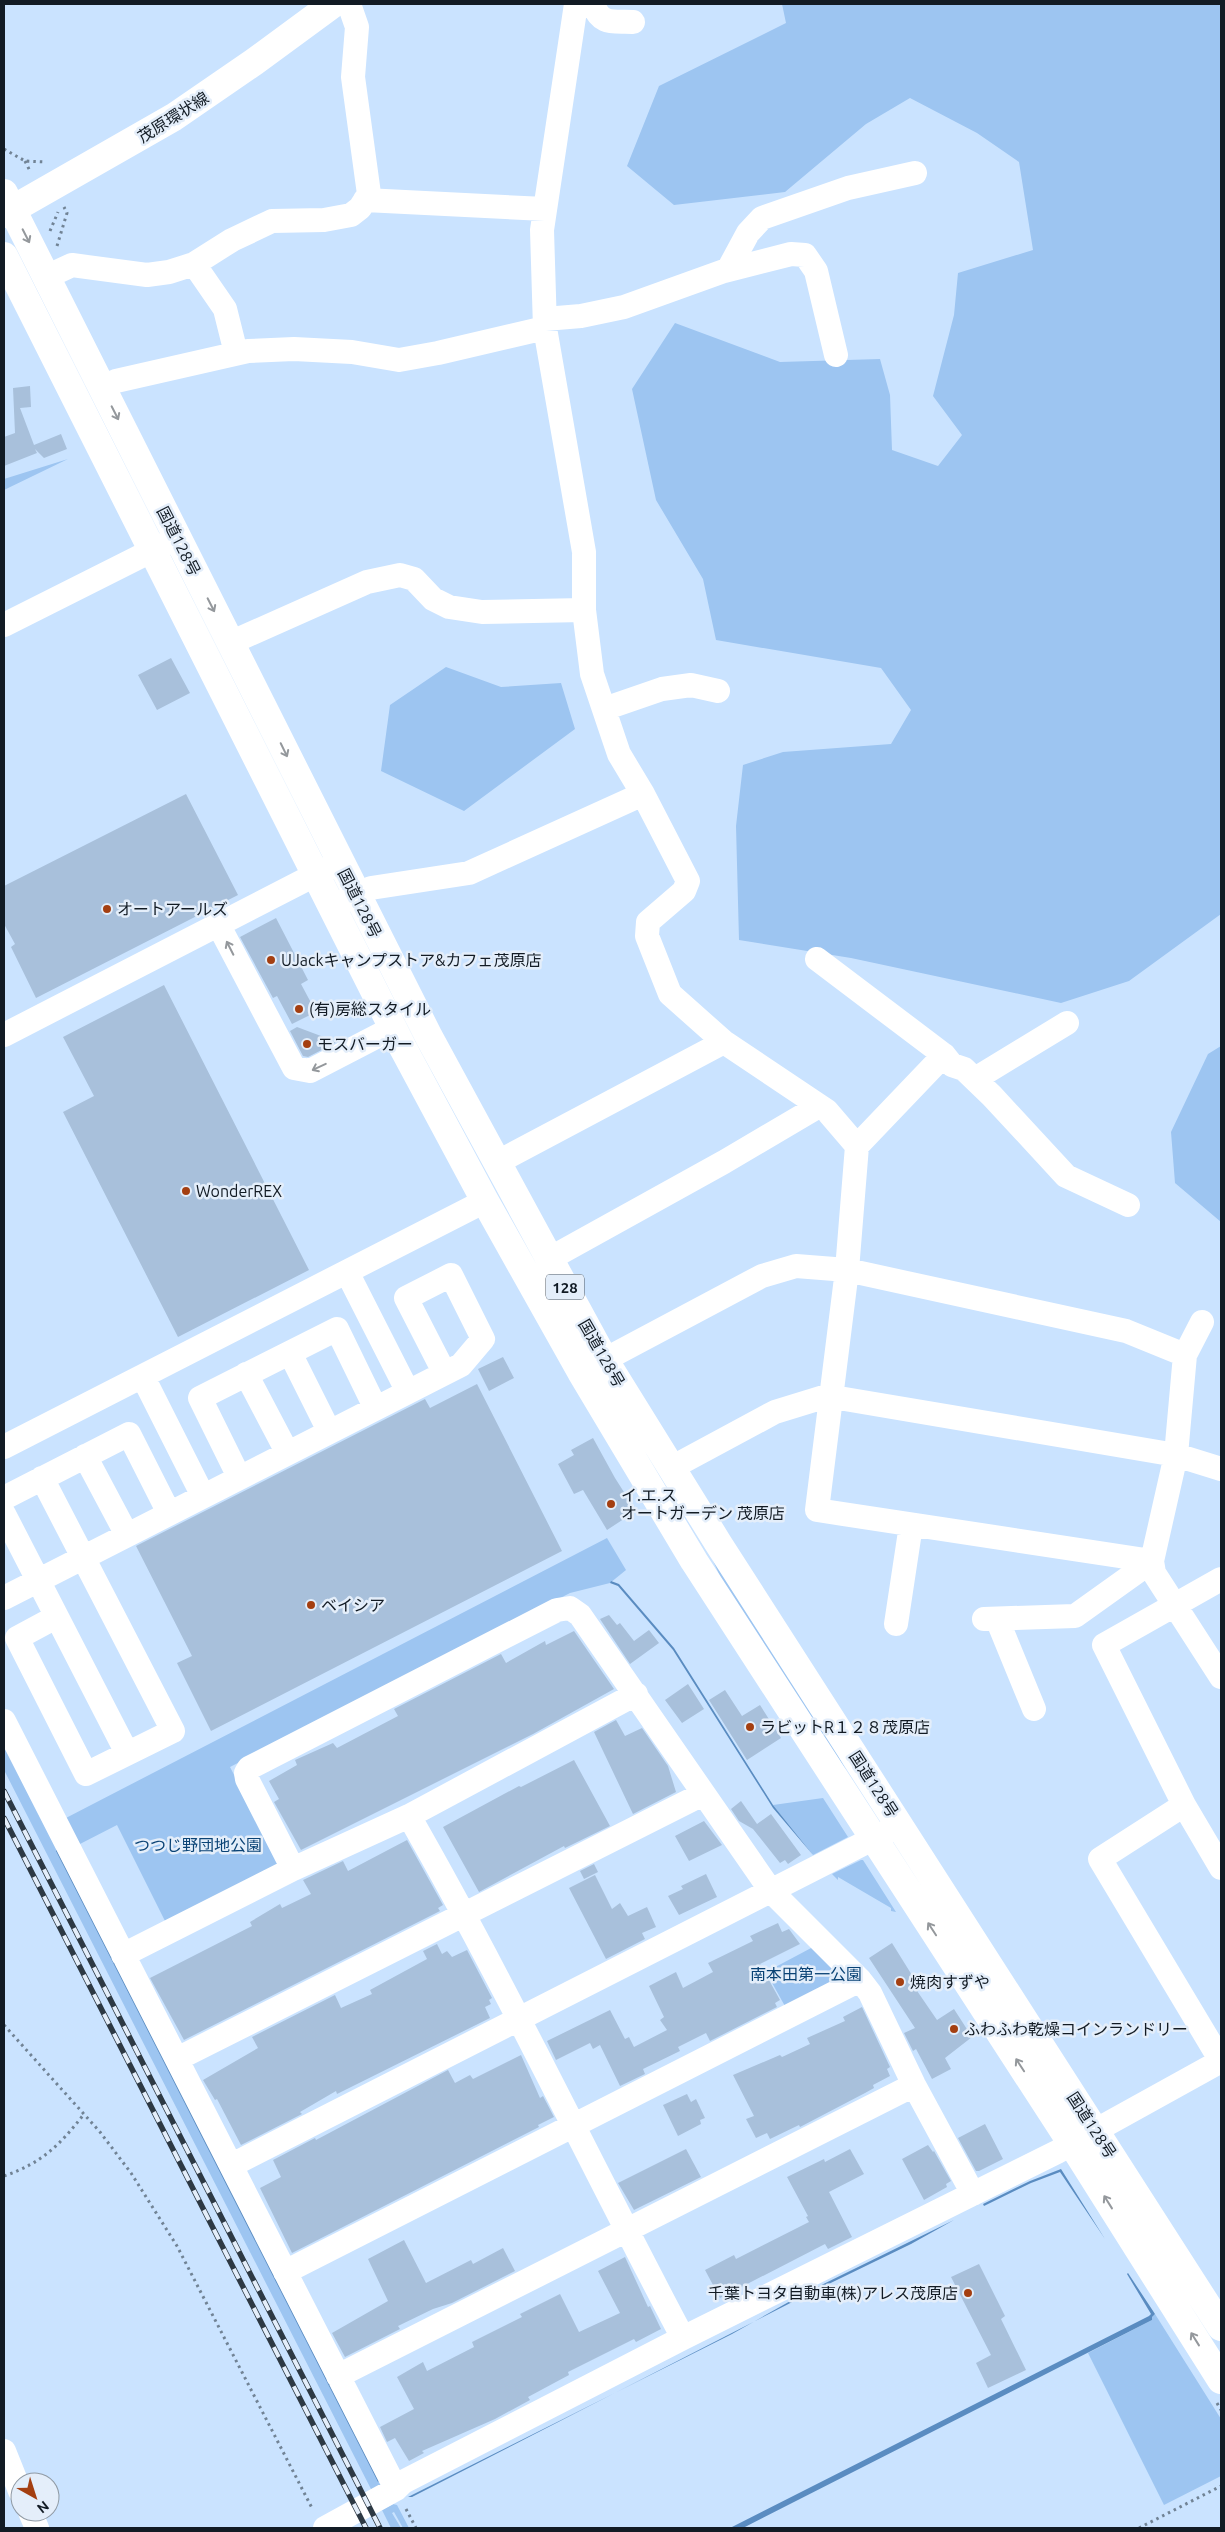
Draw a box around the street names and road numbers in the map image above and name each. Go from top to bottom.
street label: 茂原環状線 [134,88,212,146]
street label: 国道128号 [154,503,204,579]
street label: 国道128号 [335,865,385,941]
road number: 128 [546,1274,584,1300]
street label: 国道128号 [575,1316,629,1390]
street label: 国道128号 [846,1748,902,1820]
street label: 国道128号 [1064,2089,1120,2161]

